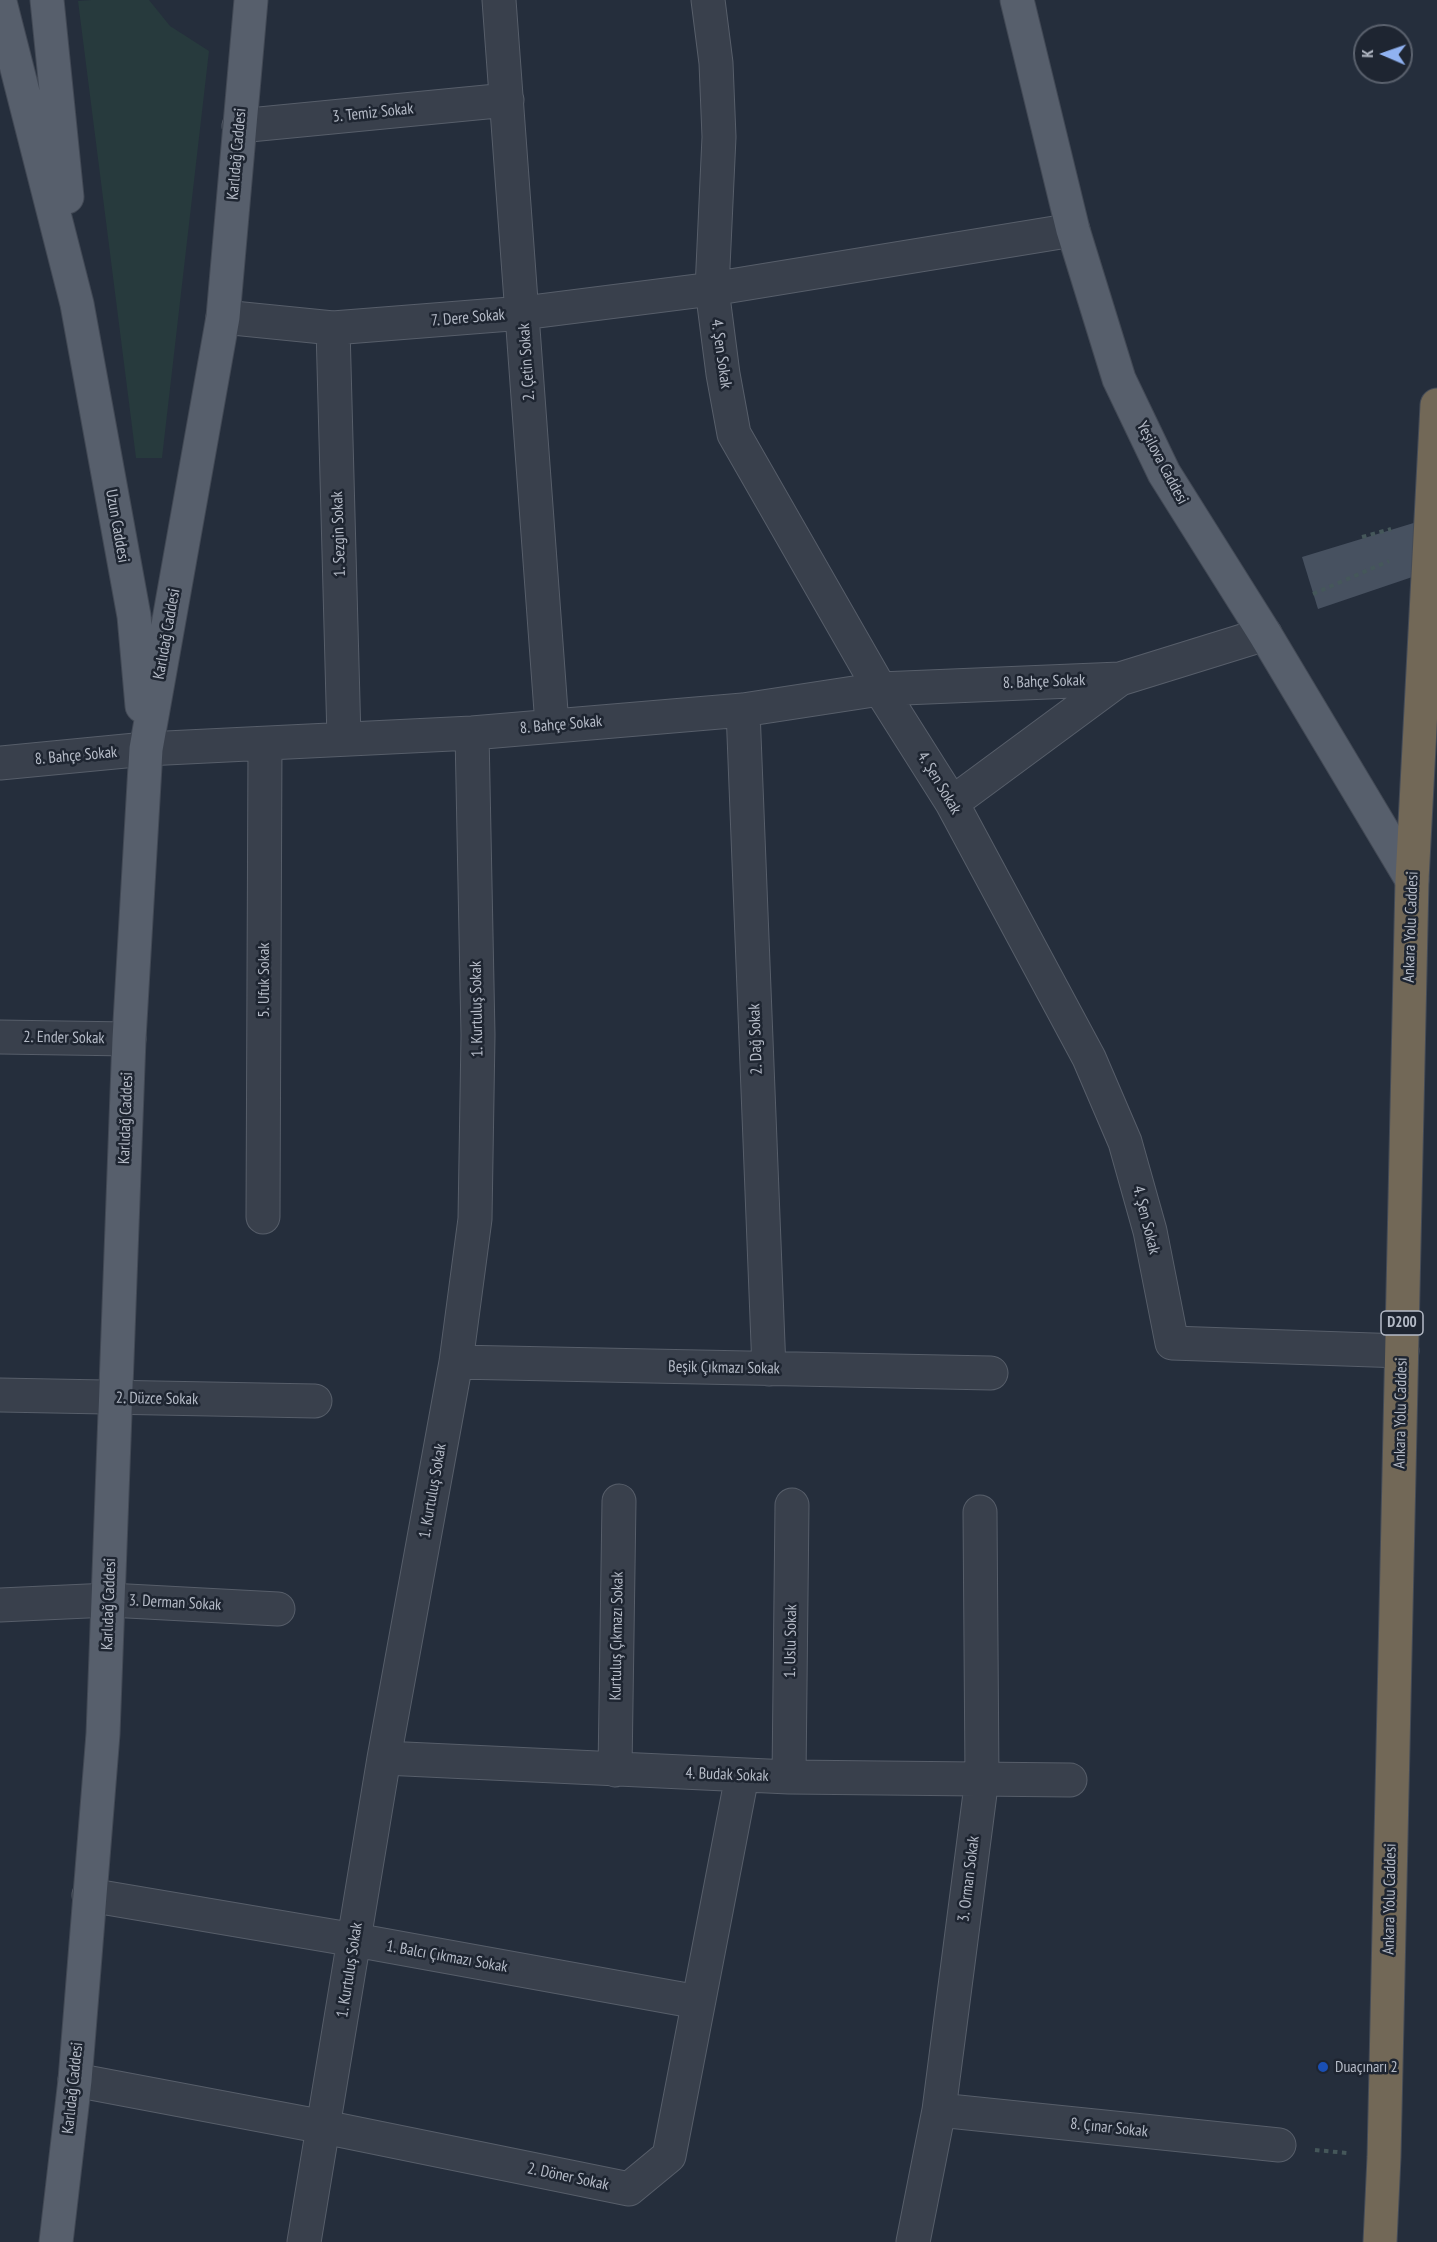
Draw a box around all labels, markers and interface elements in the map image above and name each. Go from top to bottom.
north arrow [1353,24,1413,84]
text: K [1357,49,1377,58]
street label: 3. Temiz Sokak [332,99,414,127]
street label: Karlıdağ Caddesi [223,107,251,201]
street label: 7. Dere Sokak [430,305,506,331]
street label: 4. Şen Sokak [707,318,735,390]
street label: 2. Çetin Sokak [515,323,539,401]
street label: Yeşilova Caddesi [1132,418,1192,508]
street label: Uzun Caddesi [101,488,133,564]
street label: 1. Sezgin Sokak [328,491,350,577]
street label: Karlıdağ Caddesi [150,587,184,681]
street label: 8. Bahçe Sokak [1002,671,1086,693]
street label: 8. Bahçe Sokak [519,712,603,738]
street label: 8. Bahçe Sokak [34,743,118,769]
street label: 4. Şen Sokak [913,748,965,818]
street label: Ankara Yolu Caddesi [1399,871,1423,983]
street label: 5. Ufuk Sokak [254,942,274,1018]
street label: 1. Kurtuluş Sokak [467,961,487,1057]
street label: 2. Dağ Sokak [745,1003,767,1075]
street label: 2. Ender Sokak [23,1028,105,1048]
street label: Karlıdağ Caddesi [115,1072,137,1164]
street label: 4. Şen Sokak [1128,1184,1164,1256]
road number: D200 [1381,1311,1423,1335]
street label: Beşik Çıkmazı Sokak [668,1357,780,1379]
street label: Ankara Yolu Caddesi [1390,1357,1412,1469]
street label: 2. Düzce Sokak [116,1389,198,1409]
street label: 1. Kurtuluş Sokak [415,1442,451,1540]
street label: Karlıdağ Caddesi [98,1558,120,1650]
street label: Kurtuluş Çıkmazı Sokak [606,1571,628,1701]
street label: 3. Derman Sokak [128,1591,222,1615]
street label: 1. Uslu Sokak [781,1604,801,1678]
street label: 4. Budak Sokak [685,1764,769,1786]
street label: 3. Orman Sokak [954,1835,984,1923]
street label: Ankara Yolu Caddesi [1379,1843,1401,1955]
street label: 1. Kurtuluş Sokak [333,1921,367,2019]
street label: 1. Balcı Çıkmazı Sokak [385,1937,509,1977]
street label: Karlıdağ Caddesi [59,2041,87,2135]
place label: Duaçınarı 2 [1335,2057,1398,2077]
marker: Duaçınarı 2 [1316,2060,1330,2074]
street label: 8. Çınar Sokak [1069,2114,1149,2142]
street label: 2. Döner Sokak [526,2159,610,2195]

